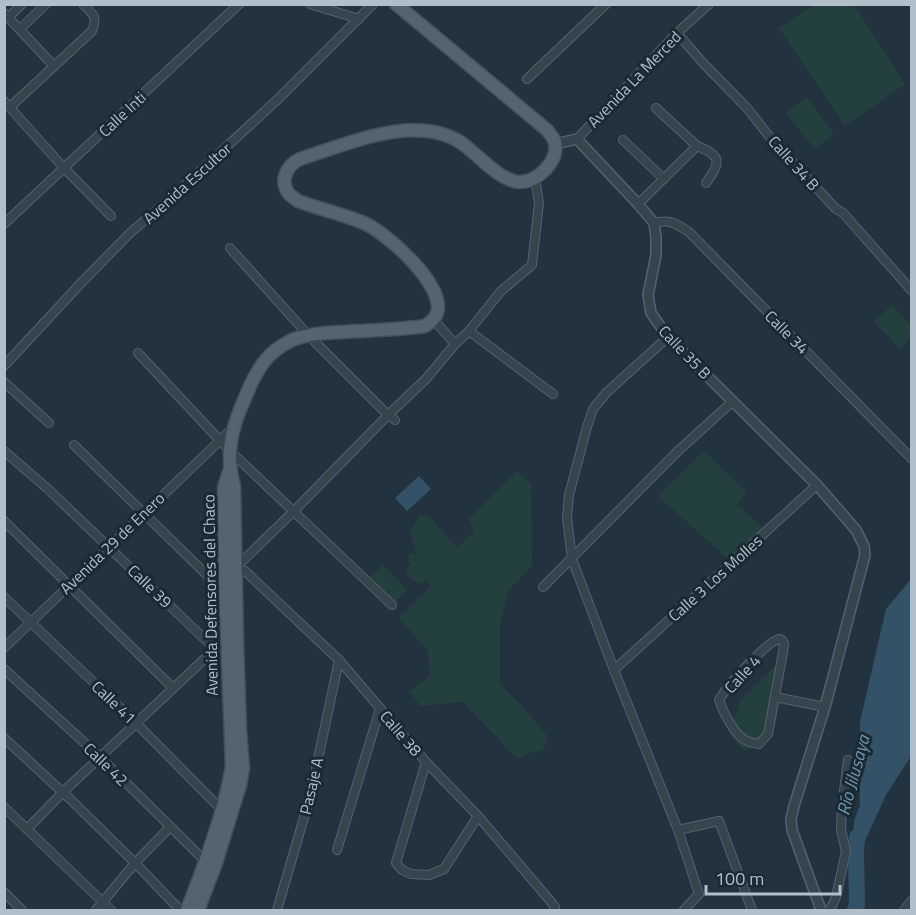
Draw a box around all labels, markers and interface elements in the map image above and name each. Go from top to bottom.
street label: Avenida La Merced [581,25,687,133]
street label: Calle Inti [93,86,151,142]
street label: Calle 34 B [763,130,825,196]
street label: Avenida Escultor [137,136,237,229]
street label: Calle 34 [760,305,814,359]
street label: Calle 35 B [653,320,717,385]
street label: Avenida 29 de Enero [54,486,170,600]
street label: Avenida Defensores del Chaco [196,494,224,696]
street label: Calle 3 Los Molles [662,529,768,627]
street label: Calle 39 [122,559,178,613]
street label: Calle 4 [718,649,766,699]
street label: Calle 41 [86,675,142,729]
street label: Calle 38 [374,705,428,761]
water label: Río Jilusaya [829,731,877,818]
street label: Calle 42 [78,737,134,791]
street label: Pasaje A [293,755,329,817]
scale bar [706,858,840,896]
text: 100 m [715,865,764,892]

